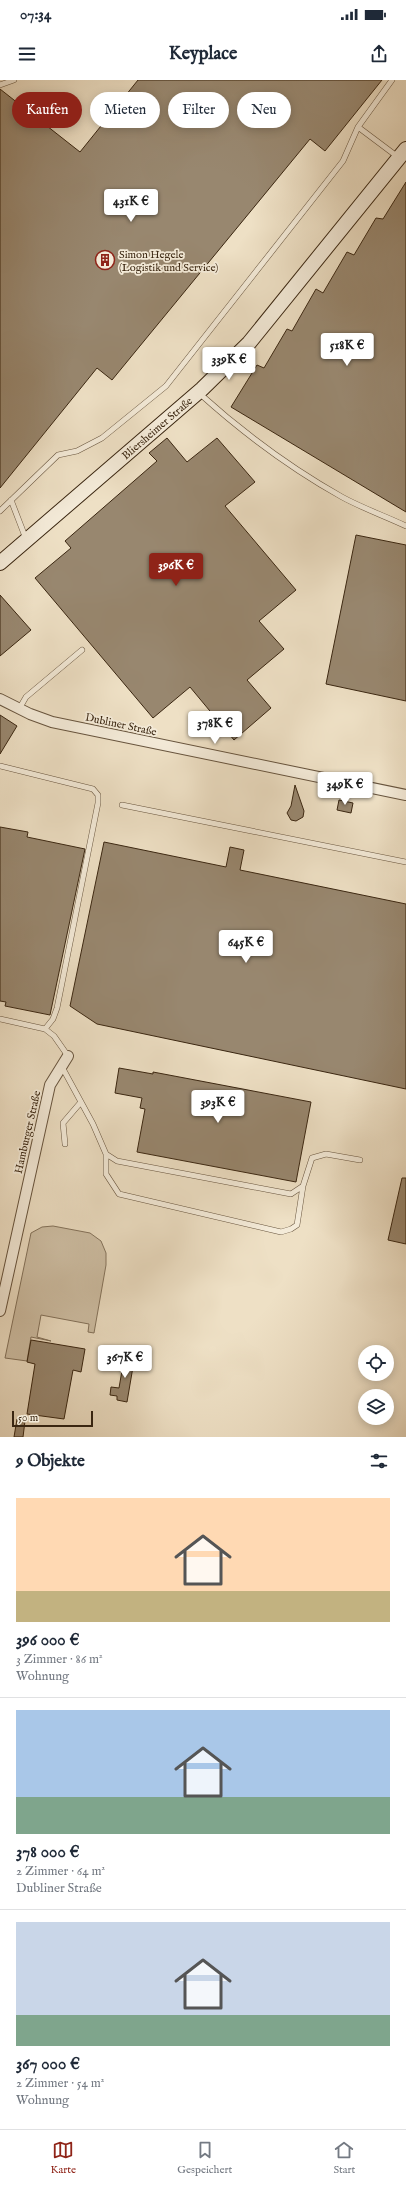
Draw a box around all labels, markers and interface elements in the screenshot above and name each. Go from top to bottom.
text: 07:34 [20,5,51,24]
icon: menu [16,43,38,65]
text: Keyplace [169,43,237,66]
icon: share [368,43,390,65]
chip: Kaufen [12,92,82,128]
chip: Mieten [90,92,160,128]
chip: Filter [168,92,229,128]
chip: Neu [237,92,291,128]
pin: 431K € [98,189,164,223]
text: 431K € [113,193,149,210]
place label: Simon Hegele (Logistik und Service) [119,248,219,275]
building icon: Simon Hegele (Logistik und Service) [94,249,116,271]
pin: 518K € [314,333,380,367]
text: 518K € [330,337,364,354]
pin: 339K € [196,347,262,381]
text: 339K € [211,351,247,368]
street label: Bliersheimer Straße [119,394,196,463]
pin: 396K € [143,553,209,587]
text: 396K € [158,557,194,574]
street label: Dubliner Straße [84,711,158,739]
pin: 378K € [182,711,248,745]
text: 378K € [197,715,233,732]
pin: 349K € [312,772,378,806]
text: 349K € [327,776,363,793]
pin: 645K € [213,930,279,964]
text: 645K € [228,934,264,951]
street label: Hamburger Straße [12,1089,44,1175]
pin: 393K € [185,1090,251,1124]
text: 393K € [200,1094,236,1111]
pin: 367K € [92,1345,158,1379]
map controls [358,1345,394,1425]
button: locate [358,1345,394,1381]
text: 367K € [107,1349,143,1366]
button: layers [358,1389,394,1425]
scale bar [12,1409,93,1428]
text: 50 m [18,1411,38,1425]
icon: filters [368,1450,390,1472]
text: 9 Objekte [16,1451,85,1472]
icon: home [167,1524,239,1596]
text: 396 000 € [16,1630,79,1651]
text: 3 Zimmer · 86 m² [16,1651,103,1668]
text: Wohnung [16,1668,69,1685]
icon: home [167,1736,239,1808]
text: 378 000 € [16,1842,79,1863]
text: 2 Zimmer · 64 m² [16,1863,105,1880]
text: Dubliner Straße [16,1880,102,1897]
icon: home [167,1948,239,2020]
text: 367 000 € [16,2054,80,2075]
text: 2 Zimmer · 54 m² [16,2075,104,2092]
text: Wohnung [16,2092,69,2109]
tab: Karte [51,2139,76,2177]
tab: Gespeichert [177,2139,232,2177]
tab: Start [333,2139,355,2177]

